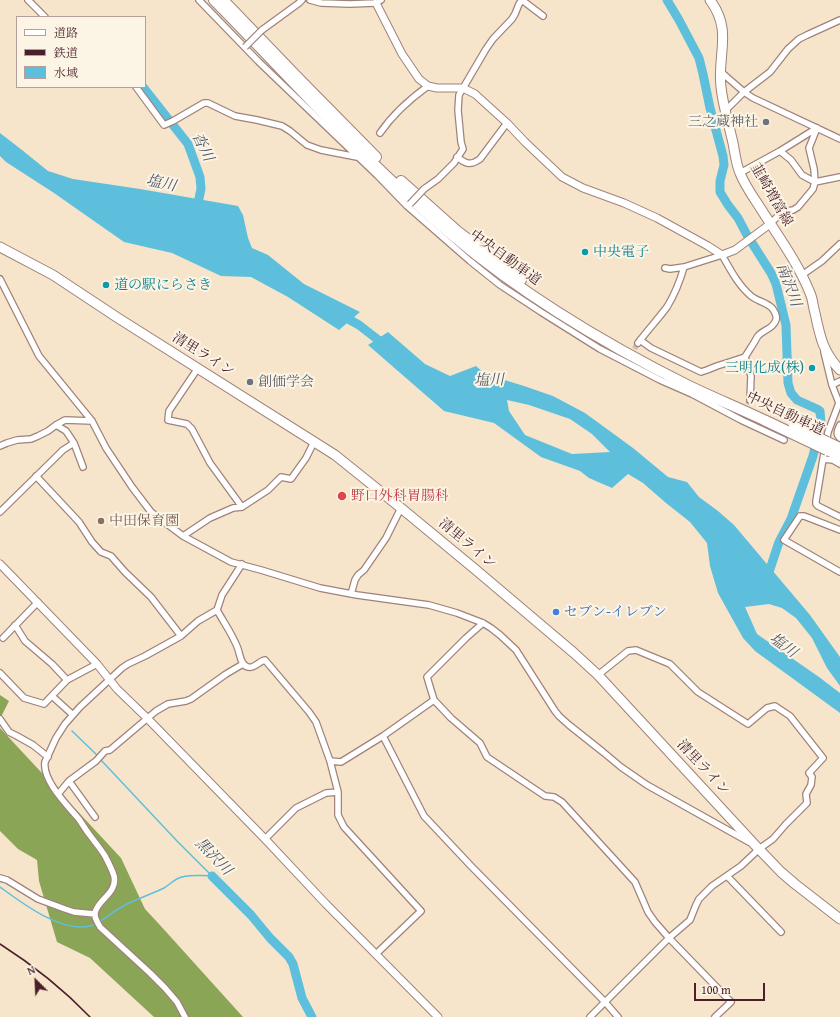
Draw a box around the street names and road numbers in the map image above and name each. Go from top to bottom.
street label: 韮崎増富線 [746,160,796,230]
street label: 中央自動車道 [466,227,544,289]
street label: 清里ライン [169,329,237,381]
street label: 中央自動車道 [743,389,827,439]
street label: 清里ライン [435,515,499,573]
street label: 清里ライン [673,737,733,799]

